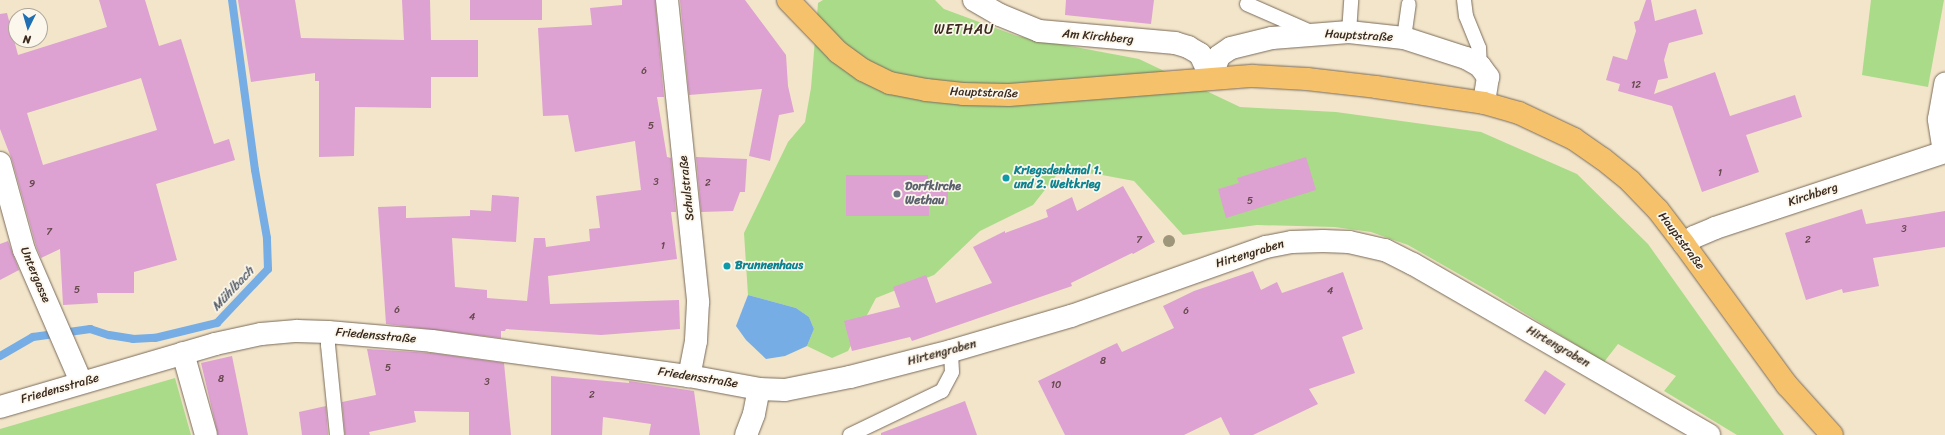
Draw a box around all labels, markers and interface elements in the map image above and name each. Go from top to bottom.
north arrow [8,8,48,48]
district label: WETHAU [934,22,994,38]
street label: Am Kirchberg [1062,27,1134,47]
street label: Hauptstraße [1325,27,1393,45]
text: N [22,30,32,49]
house number: 6 [641,66,647,78]
house number: 12 [1631,80,1641,92]
street label: Hauptstraße [950,85,1018,101]
house number: 5 [648,121,654,133]
street label: Schulstraße [676,155,698,221]
place label: Kriegsdenkmal 1. und 2. Weltkrieg [1014,164,1102,192]
house number: 1 [1718,168,1722,180]
marker: Kriegsdenkmal 1. und 2. Weltkrieg [1001,173,1011,183]
house number: 3 [653,177,659,189]
house number: 2 [705,178,711,190]
house number: 9 [29,179,35,191]
place label: Dorfkirche Wethau [905,180,961,208]
street label: Kirchberg [1786,180,1840,210]
marker: Dorfkirche Wethau [892,189,902,199]
house number: 5 [1247,196,1253,208]
street label: Hauptstraße [1655,209,1707,273]
house number: 3 [1901,224,1907,236]
house number: 7 [46,227,52,239]
house number: 7 [1136,235,1142,247]
house number: 2 [1805,235,1811,247]
street label: Hirtengraben [1214,237,1286,271]
house number: 1 [661,241,665,253]
street label: Untergasse [17,245,53,305]
place label: Brunnenhaus [735,259,803,273]
marker: Brunnenhaus [722,261,732,271]
water label: Mühlbach [209,264,257,314]
house number: 5 [74,285,80,297]
house number: 4 [1327,286,1333,298]
house number: 6 [394,305,400,317]
house number: 6 [1183,306,1189,318]
house number: 4 [469,312,475,324]
street label: Hirtengraben [1524,323,1592,371]
street label: Friedensstraße [335,325,417,347]
street label: Hirtengraben [906,337,978,369]
house number: 8 [1100,356,1106,368]
house number: 5 [385,363,391,375]
street label: Friedensstraße [657,365,739,391]
street label: Friedensstraße [19,371,101,407]
house number: 8 [218,374,224,386]
house number: 3 [484,377,490,389]
house number: 10 [1051,380,1061,392]
house number: 2 [589,390,595,402]

